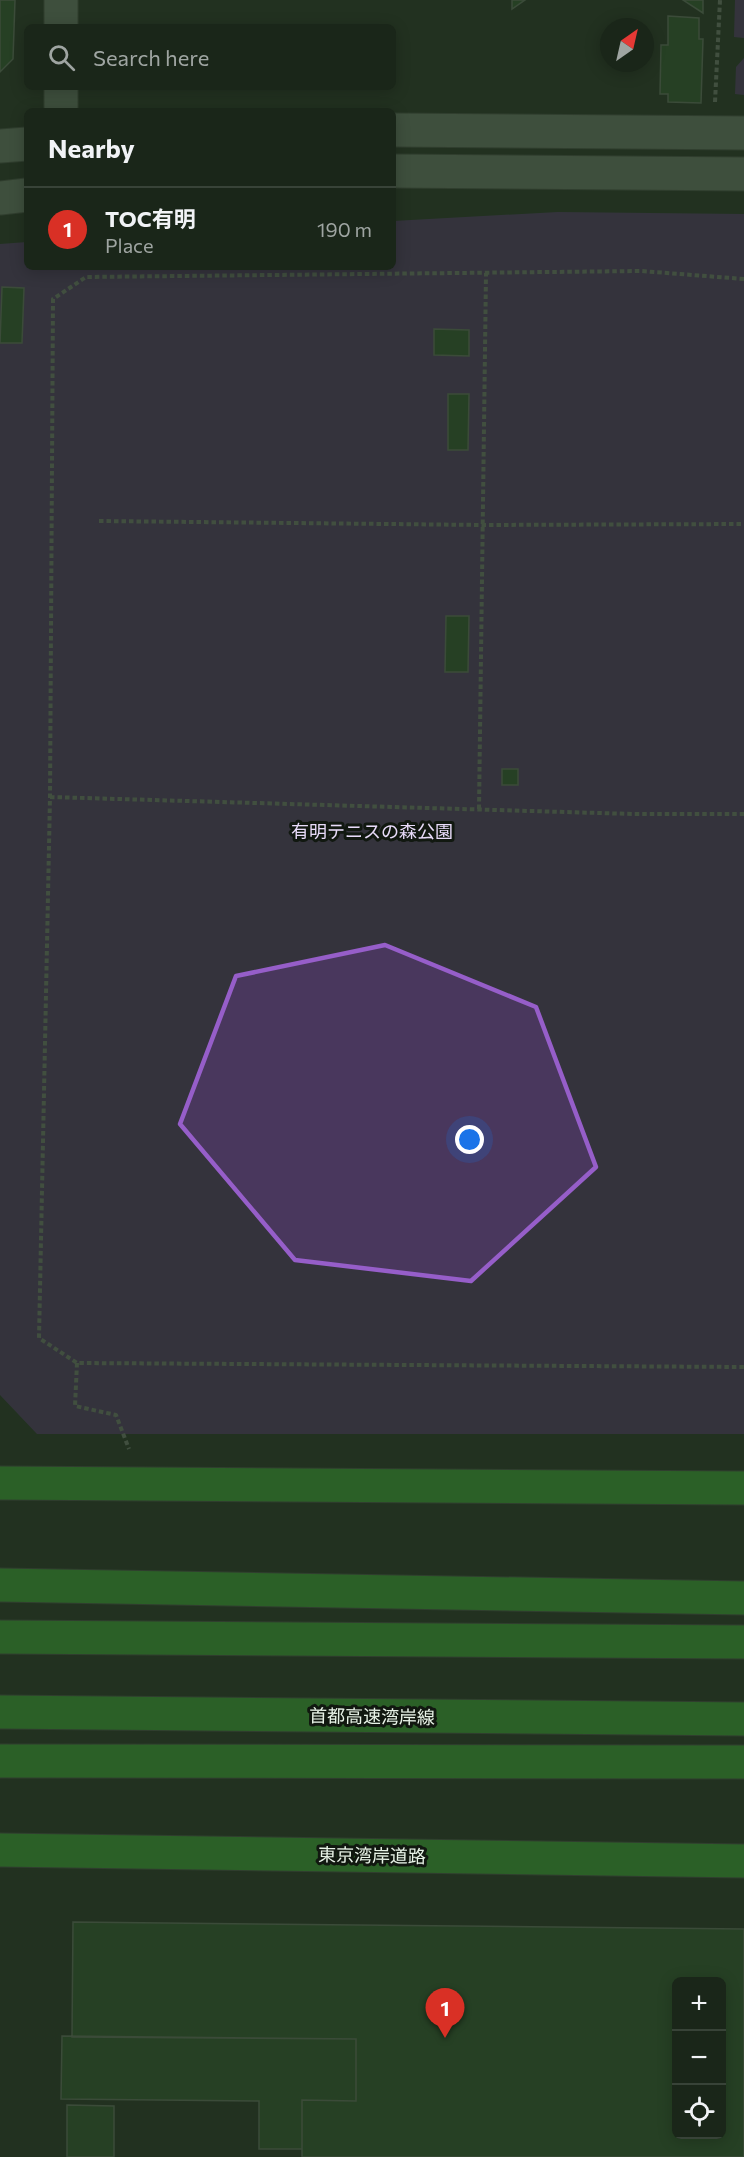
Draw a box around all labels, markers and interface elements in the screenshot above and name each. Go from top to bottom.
north arrow [600,18,654,72]
search box [24,24,396,90]
icon: search [45,41,78,74]
text: Search here [93,44,209,71]
text: Nearby [48,132,135,163]
text: TOC有明 [105,205,196,232]
text: 1 [63,217,72,241]
text: 190 m [317,217,372,241]
text: Place [105,233,154,257]
park label: 有明テニスの森公園 [291,820,453,842]
your location [455,1125,484,1154]
street label: 首都高速湾岸線 [309,1704,435,1728]
street label: 東京湾岸道路 [318,1843,426,1867]
map controls [672,1977,726,2139]
button: + [672,1977,726,2031]
pin: 1 [426,1988,464,2038]
button: − [672,2031,726,2085]
button: locate [672,2085,726,2139]

